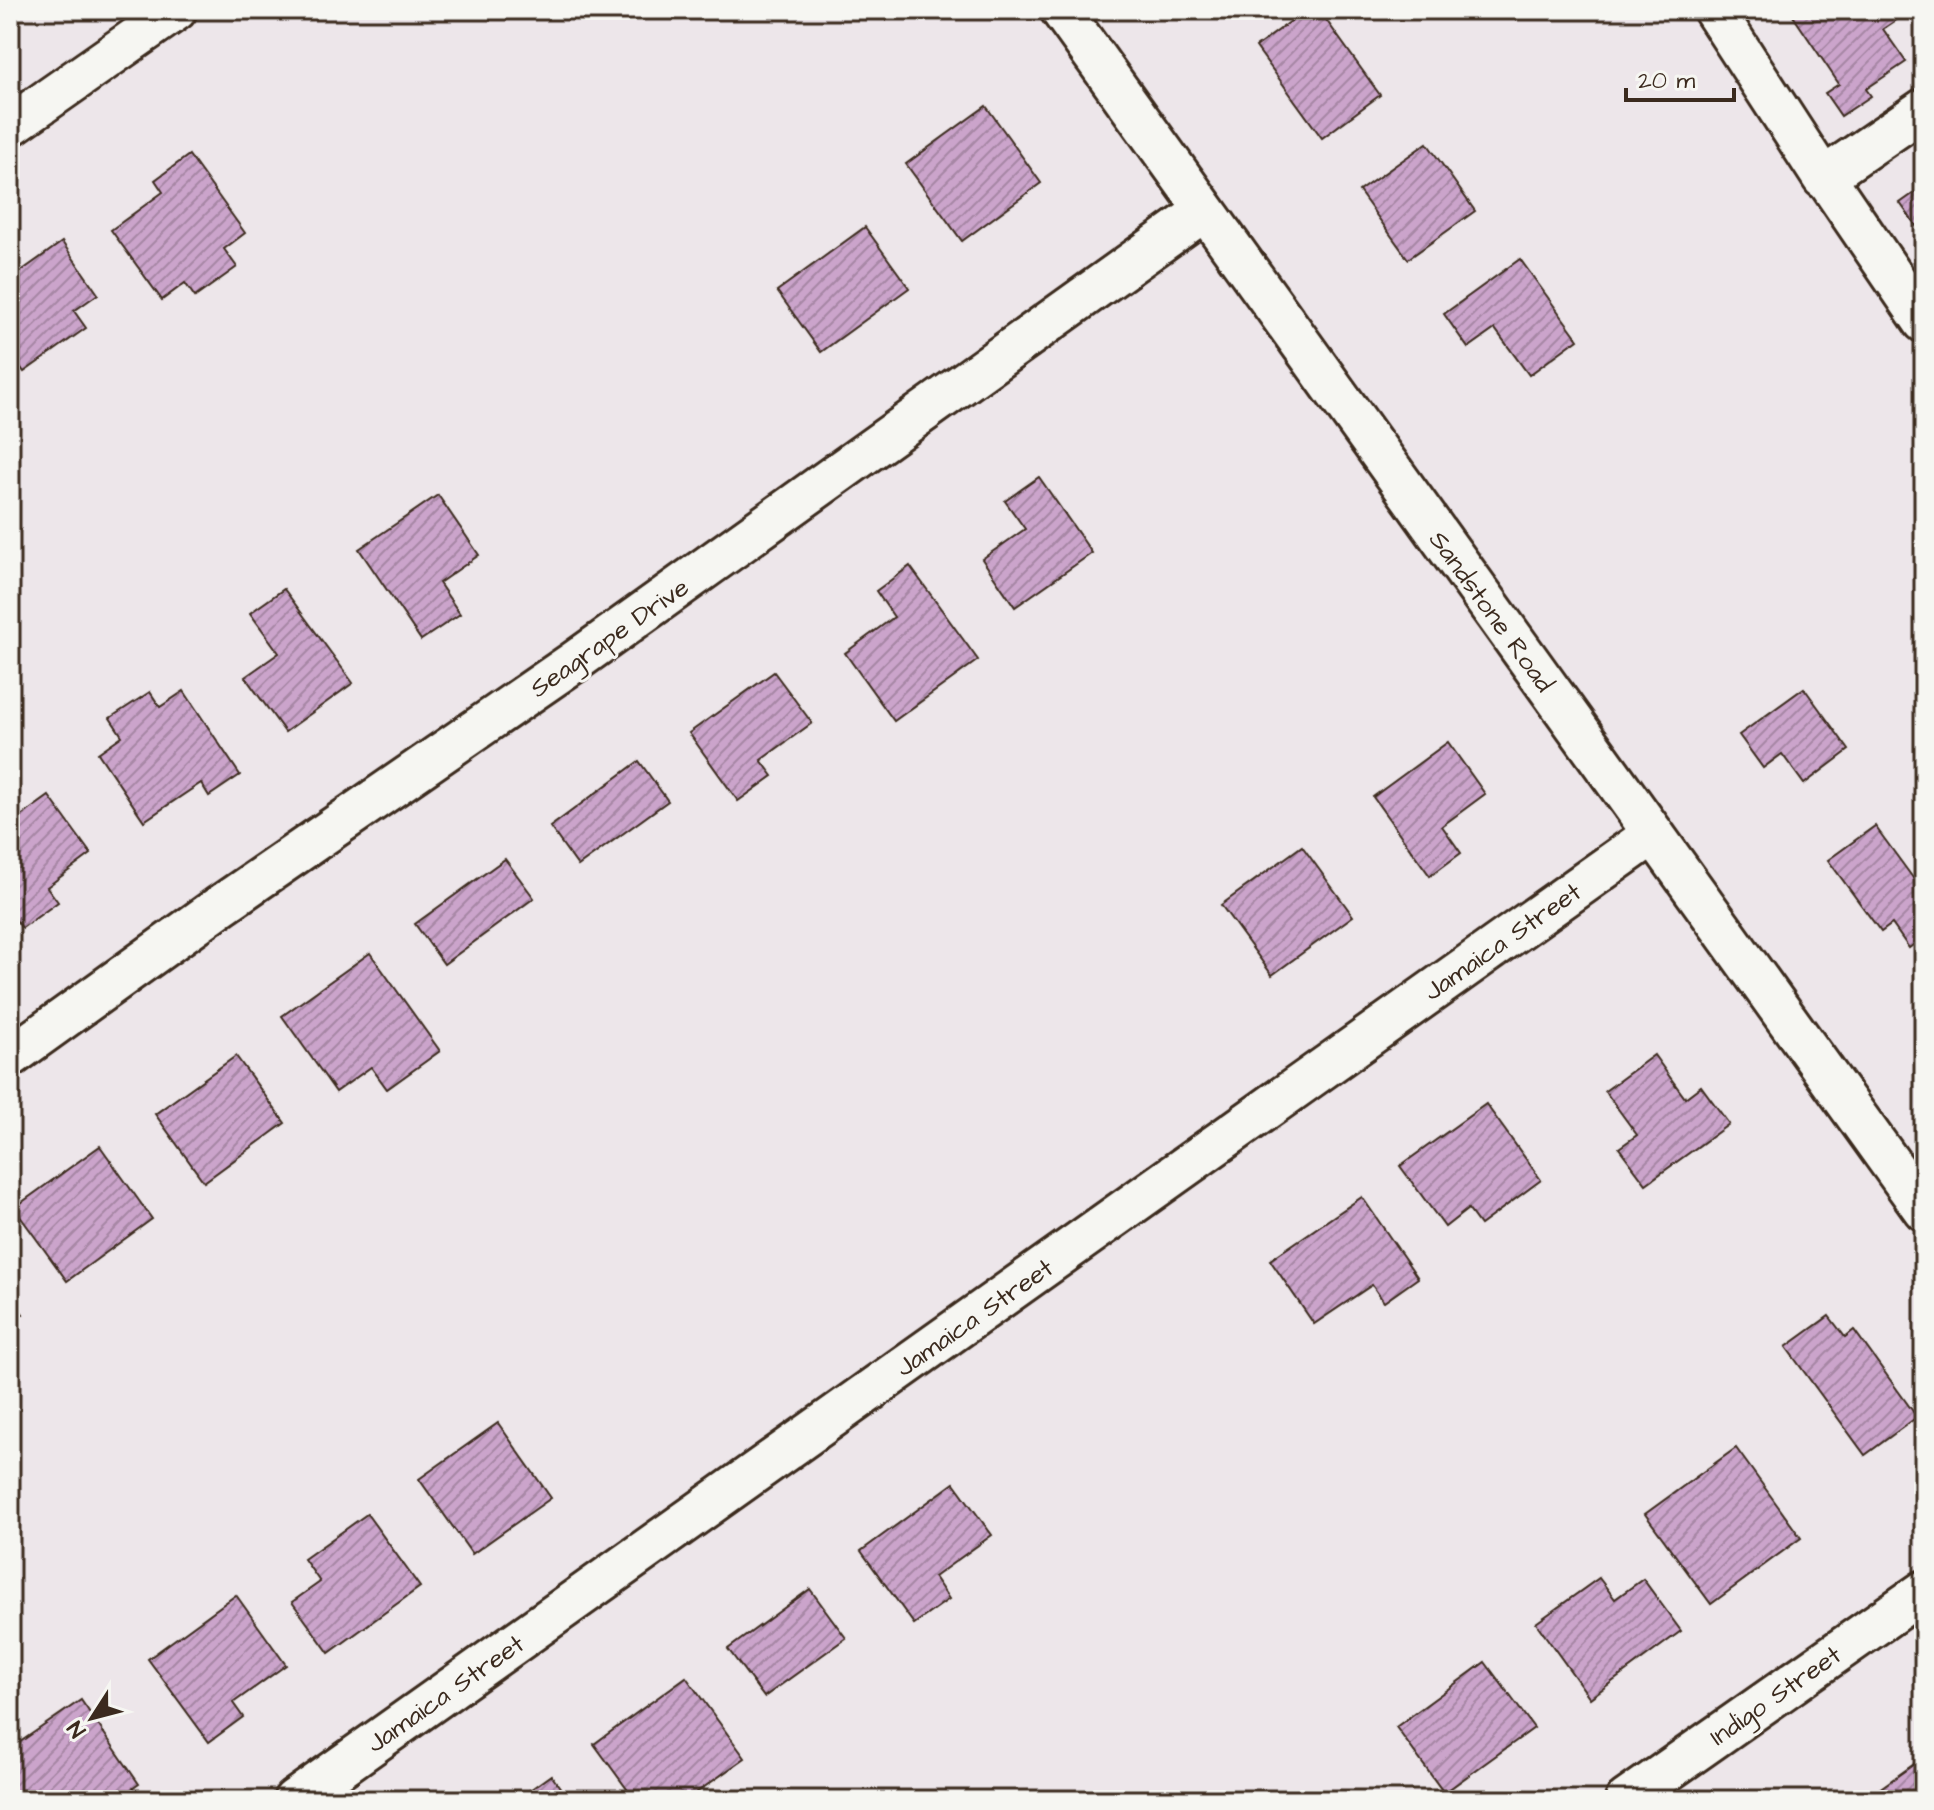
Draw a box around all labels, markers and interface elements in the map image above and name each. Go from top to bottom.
scale bar [1626,52,1734,102]
text: 20 m [1638,64,1695,98]
street label: Sandstone Road [1420,523,1562,700]
street label: Seagrape Drive [523,570,697,708]
street label: Jamaica Street [1417,874,1589,1010]
street label: Jamaica Street [889,1250,1061,1386]
street label: Jamaica Street [360,1626,532,1762]
street label: Indigo Street [1703,1637,1850,1756]
north arrow [52,1678,132,1758]
text: N [60,1714,94,1744]

